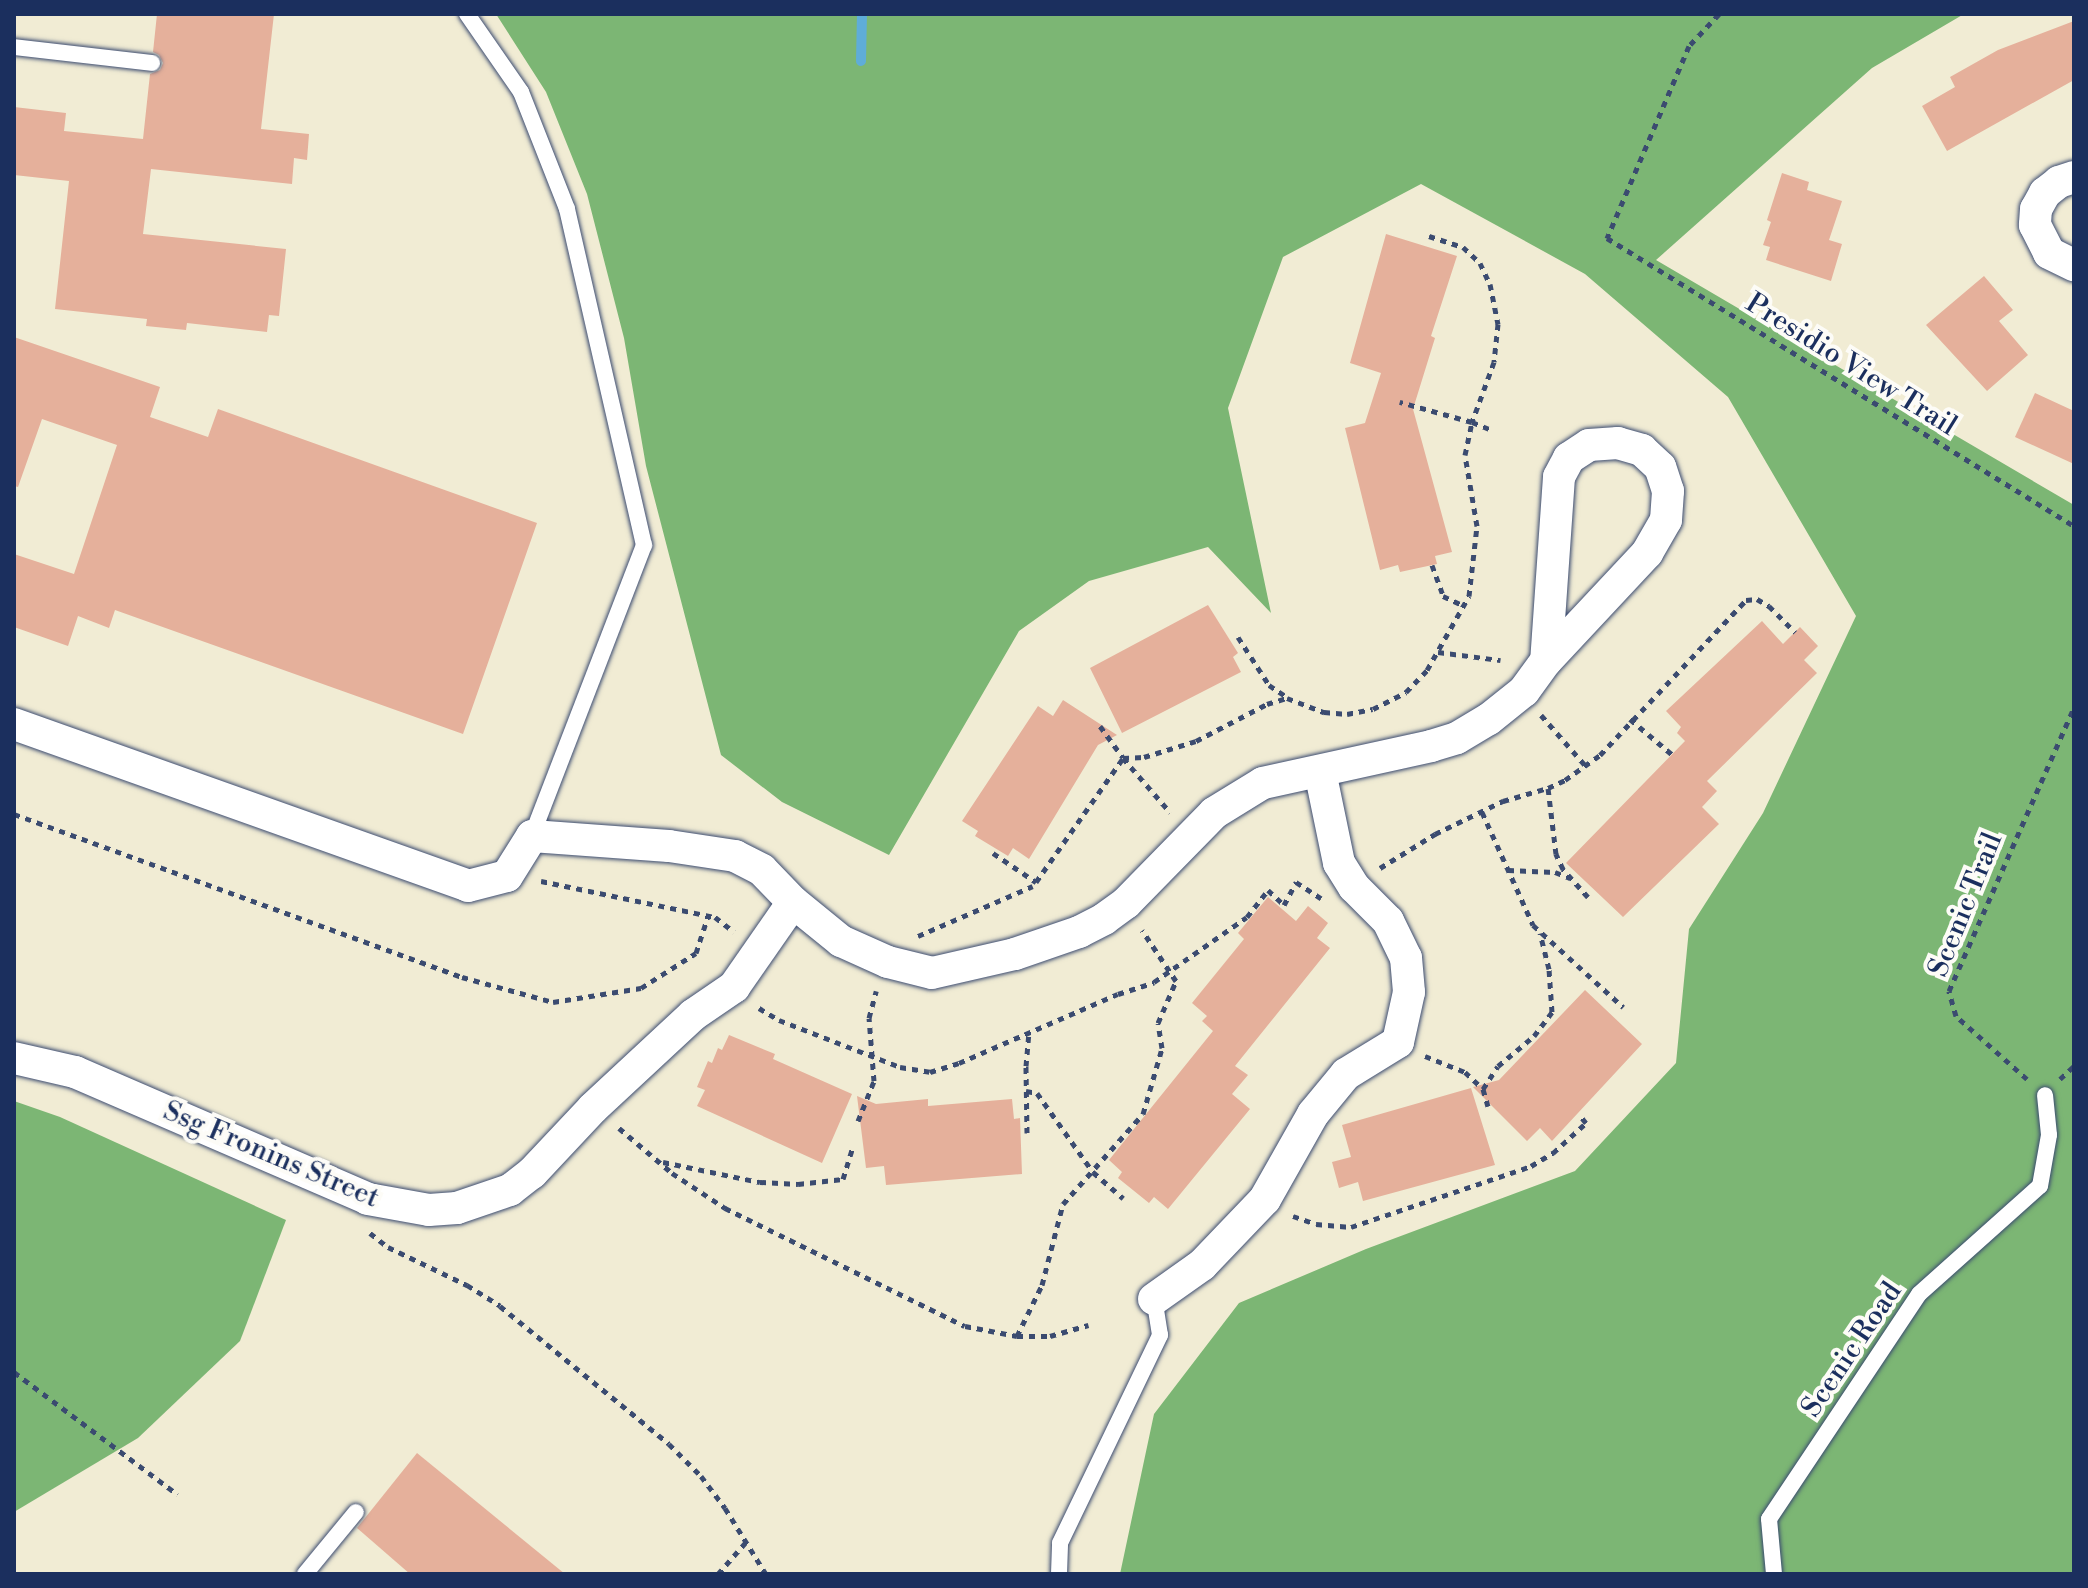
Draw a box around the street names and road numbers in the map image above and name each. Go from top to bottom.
street label: Presidio View Trail [1739,287,1963,443]
street label: Scenic Trail [1922,828,2010,982]
street label: Ssg Fronins Street [158,1094,384,1216]
street label: Scenic Road [1795,1276,1909,1424]

